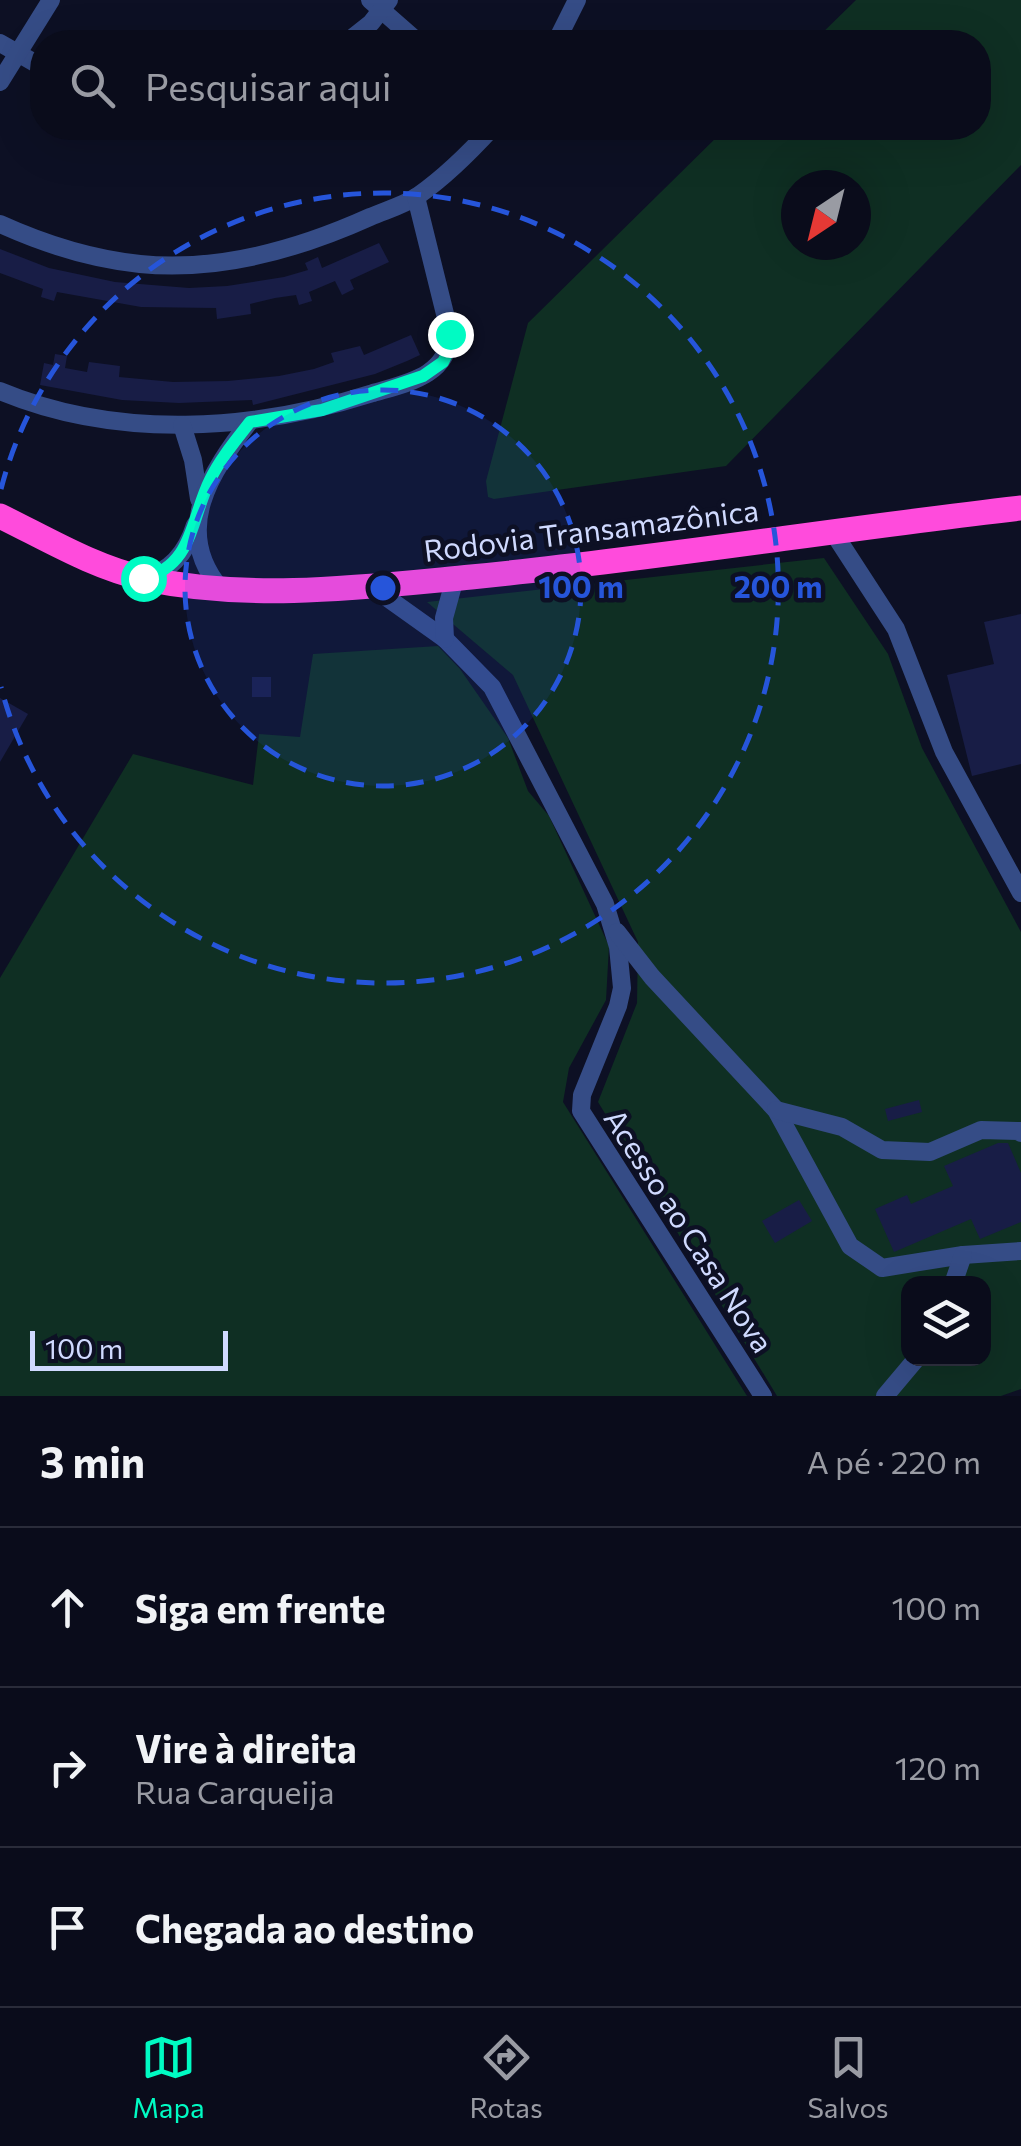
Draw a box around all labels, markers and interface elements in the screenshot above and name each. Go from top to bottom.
search box [30,30,991,140]
icon: search [65,58,120,113]
text: Pesquisar aqui [145,62,391,109]
north arrow [781,170,871,260]
route end [428,312,474,358]
street label: Rodovia Transamazônica [421,490,761,568]
route start [121,556,167,602]
text: 100 m [538,567,624,604]
text: 200 m [734,567,822,604]
centre of rings [365,570,401,606]
street label: Acesso ao Casa Nova [597,1101,783,1359]
map controls [901,1276,991,1366]
button: layers [901,1276,991,1366]
scale bar [30,1326,228,1370]
text: 100 m [45,1331,123,1365]
text: 3 min [40,1435,145,1487]
text: A pé · 220 m [807,1441,981,1481]
icon: ahead [40,1580,95,1635]
text: Siga em frente [135,1584,385,1631]
text: 100 m [892,1587,981,1627]
text: Vire à direita [135,1724,357,1771]
icon: right [40,1740,95,1795]
text: 120 m [895,1747,981,1787]
text: Rua Carqueija [135,1771,334,1811]
icon: arrive [40,1900,95,1955]
text: Chegada ao destino [135,1904,474,1951]
tab: Mapa [132,2030,205,2124]
tab: Rotas [469,2030,543,2124]
tab: Salvos [807,2030,889,2124]

